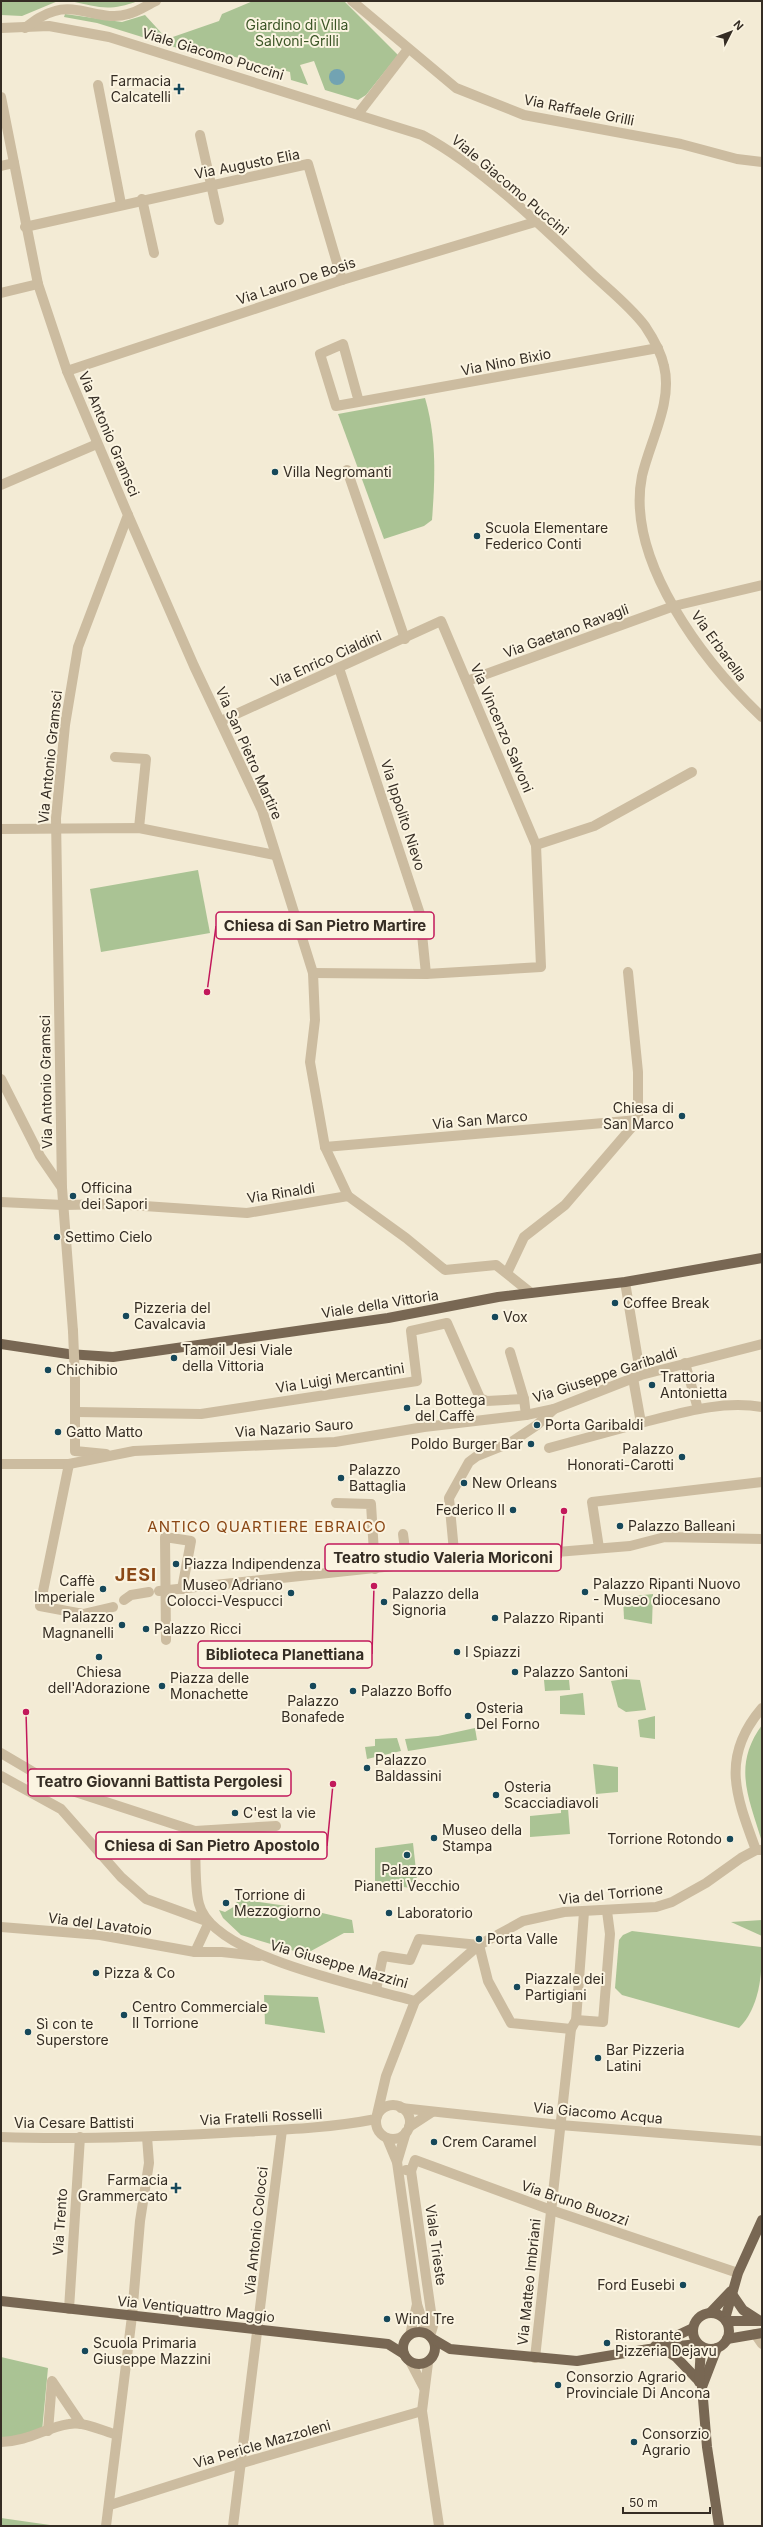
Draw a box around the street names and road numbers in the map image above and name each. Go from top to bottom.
street label: Viale Giacomo Puccini [140,24,286,83]
street label: Via Raffaele Grilli [522,90,636,129]
street label: Viale Giacomo Puccini [448,131,572,238]
street label: Via Augusto Elia [193,145,301,182]
street label: Via Lauro De Bosis [234,253,358,308]
street label: Via Nino Bixio [459,344,552,379]
street label: Via Antonio Gramsci [75,369,144,499]
street label: Via Gaetano Ravagli [501,600,631,661]
street label: Via Erbarella [688,607,751,684]
street label: Via Enrico Cialdini [268,627,384,691]
street label: Via Vincenzo Salvoni [468,661,537,795]
street label: Via San Pietro Martire [213,684,286,822]
street label: Via Antonio Gramsci [34,689,65,825]
street label: Via Ippolito Nievo [378,757,429,872]
street label: Via Antonio Gramsci [36,1015,55,1149]
street label: Via San Marco [431,1107,528,1132]
street label: Via Rinaldi [246,1179,316,1206]
street label: Viale della Vittoria [320,1286,440,1321]
street label: Via Giuseppe Garibaldi [530,1343,679,1406]
street label: Via Luigi Mercantini [274,1359,406,1396]
street label: Via Nazario Sauro [234,1415,354,1440]
street label: Via del Torrione [558,1880,664,1907]
street label: Via del Lavatoio [47,1909,153,1938]
street label: Via Giuseppe Mazzini [268,1936,410,1991]
street label: Via Giacomo Acqua [533,2098,663,2127]
street label: Via Fratelli Rosselli [199,2105,323,2128]
street label: Via Cesare Battisti [14,2114,134,2131]
street label: Via Antonio Colocci [240,2166,271,2296]
street label: Via Bruno Buozzi [519,2176,631,2229]
street label: Via Trento [49,2188,70,2256]
street label: Viale Trieste [422,2203,451,2287]
street label: Via Matteo Imbriani [513,2218,544,2346]
street label: Via Ventiquattro Maggio [116,2292,276,2325]
street label: Via Pericle Mazzoleni [191,2416,332,2471]

